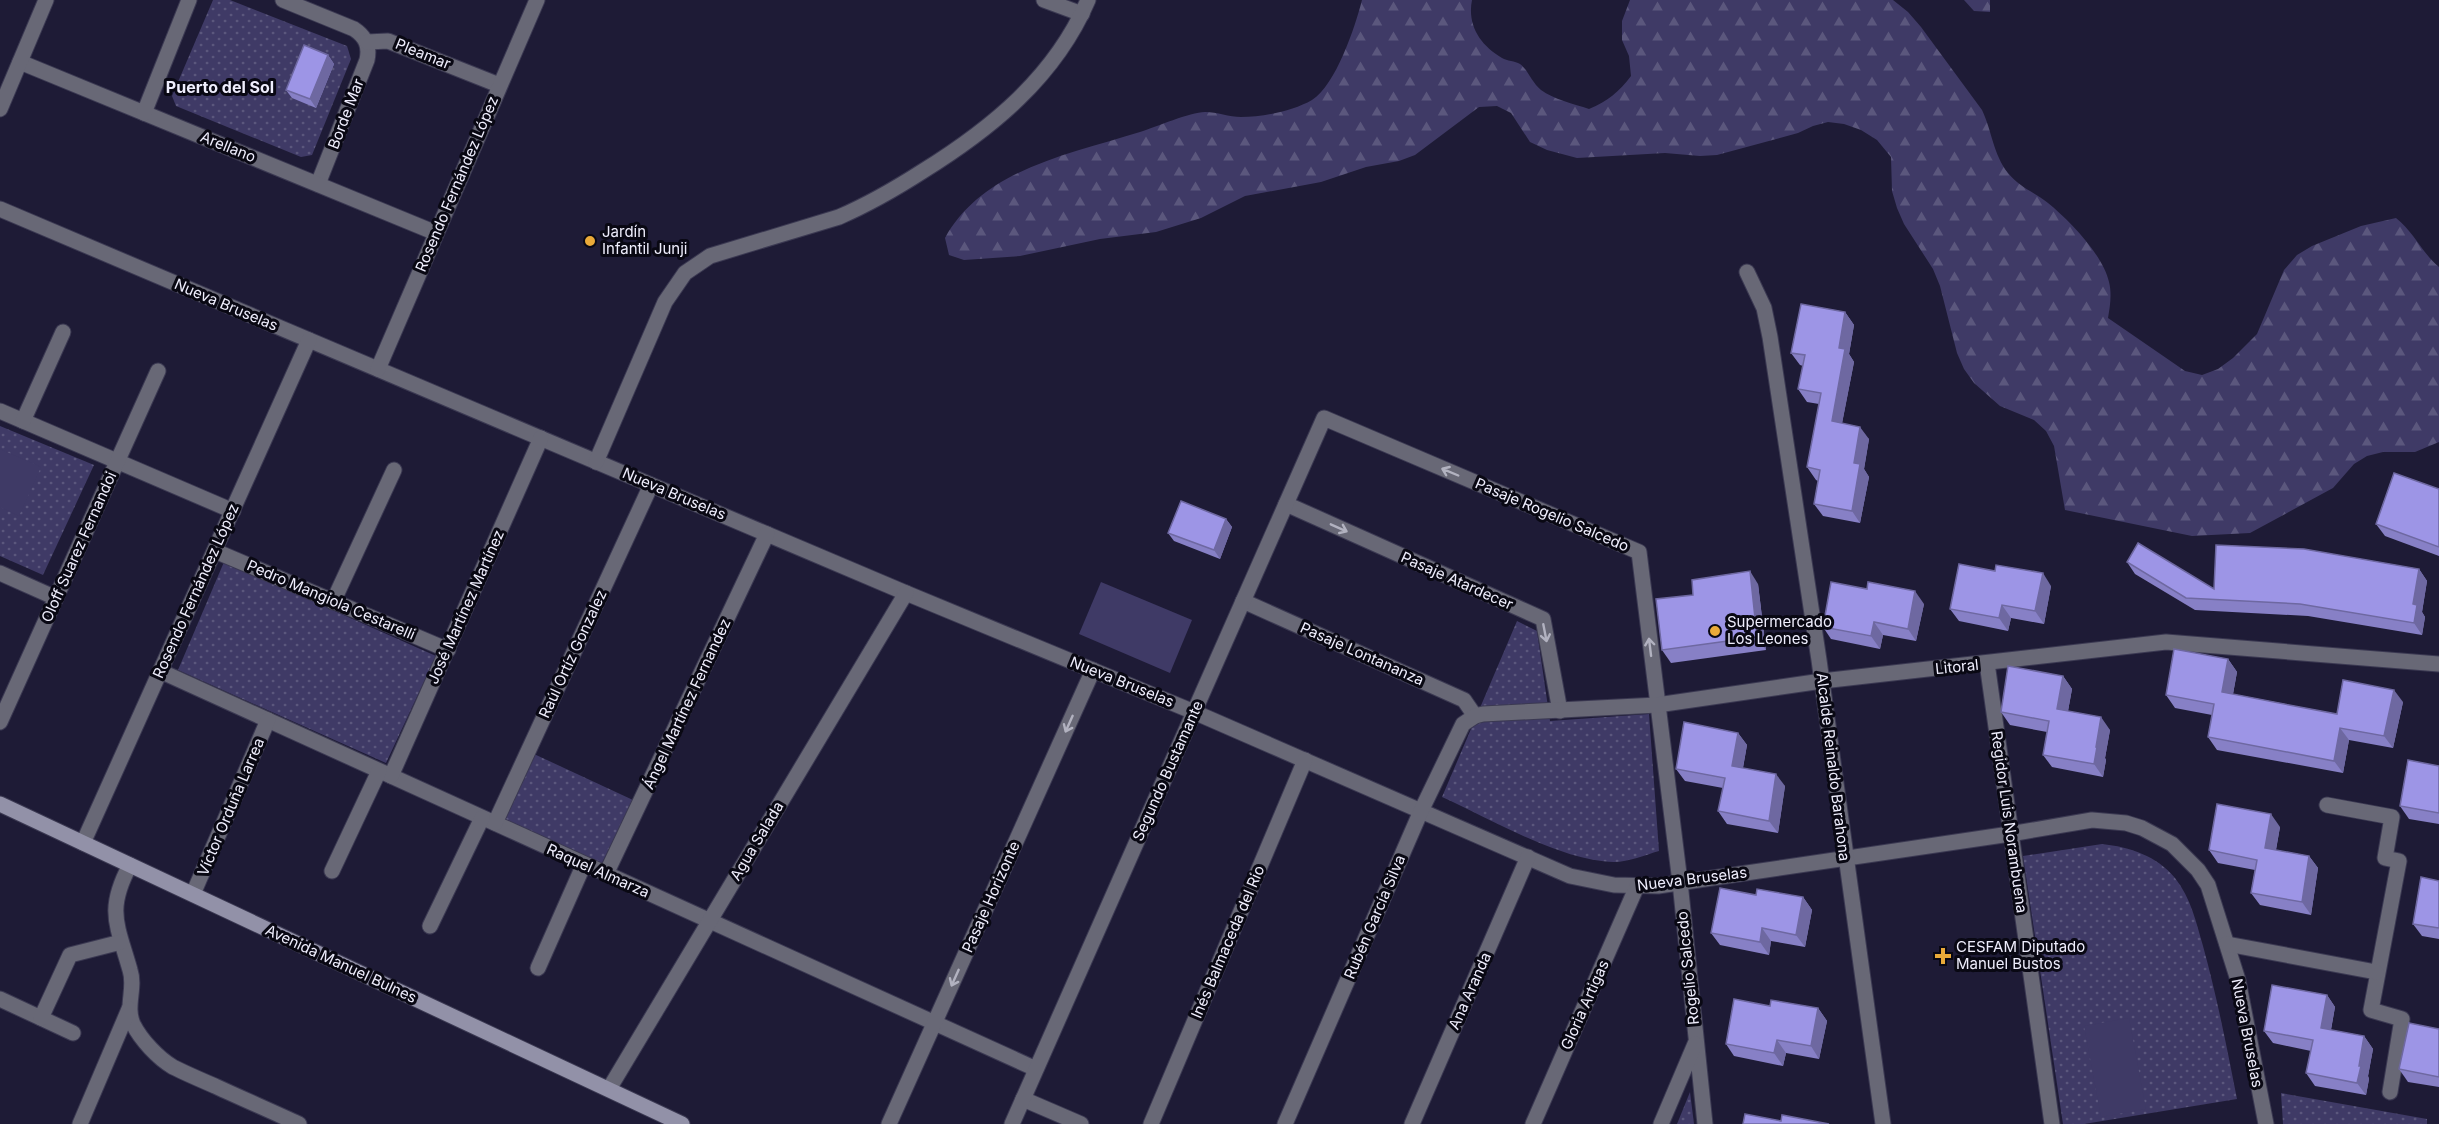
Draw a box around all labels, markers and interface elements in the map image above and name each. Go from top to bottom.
street label: Pleamar [393,34,454,73]
street label: Borde Mar [323,76,368,152]
district label: Puerto del Sol [166,77,274,97]
street label: Rosendo Fernández López [411,93,502,275]
street label: Arellano [198,127,259,166]
place label: Jardín Infantil Junji [602,222,687,258]
marker: Jardín Infantil Junji [583,234,597,248]
street label: Nueva Bruselas [172,274,281,335]
street label: Nueva Bruselas [620,463,729,524]
one-way arrow [1442,466,1460,477]
street label: Oloff Suarez Fernandoi [37,468,120,625]
street label: Pasaje Rogelio Salcedo [1473,474,1632,556]
street label: Rosendo Fernández López [148,501,243,681]
one-way arrow [1330,524,1348,535]
street label: José Martínez Martínez [423,527,508,687]
street label: Pasaje Atardecer [1398,547,1517,614]
street label: Pedro Mangiola Cestarelli [244,555,418,644]
street label: Raúl Ortíz Gonzalez [534,587,611,721]
place label: Supermercado Los Leones [1727,612,1832,648]
street label: Ángel Martínez Fernandez [639,615,735,792]
street label: Pasaje Lontananza [1297,618,1427,689]
one-way arrow [1540,622,1551,642]
marker: Supermercado Los Leones [1708,624,1722,638]
one-way arrow [1644,637,1655,657]
street label: Nueva Bruselas [1067,652,1177,711]
street label: Litoral [1934,655,1980,678]
street label: Alcalde Reinaldo Barahona [1813,672,1854,862]
street label: Segundo Bustamante [1128,698,1207,844]
one-way arrow [1063,714,1075,732]
street label: Regidor Luis Norambuena [1987,730,2032,914]
street label: Víctor Orduña Larrea [193,735,268,879]
street label: Agua Salada [726,798,788,884]
street label: Pasaje Horizonte [957,838,1024,955]
street label: Raquel Almarza [544,839,653,902]
street label: Rubén García Silva [1340,852,1409,982]
street label: Inés Balmaceda del Rio [1187,862,1268,1021]
street label: Nueva Bruselas [1636,862,1748,895]
street label: Rogelio Salcedo [1672,910,1703,1026]
street label: Avenida Manuel Bulnes [263,920,420,1007]
place label: CESFAM Diputado Manuel Bustos [1956,937,2085,973]
marker: CESFAM Diputado Manuel Bustos [1934,947,1952,965]
street label: Ana Aranda [1444,949,1495,1032]
street label: Gloria Artigas [1556,957,1613,1053]
one-way arrow [948,969,960,987]
street label: Nueva Bruselas [2228,977,2267,1089]

